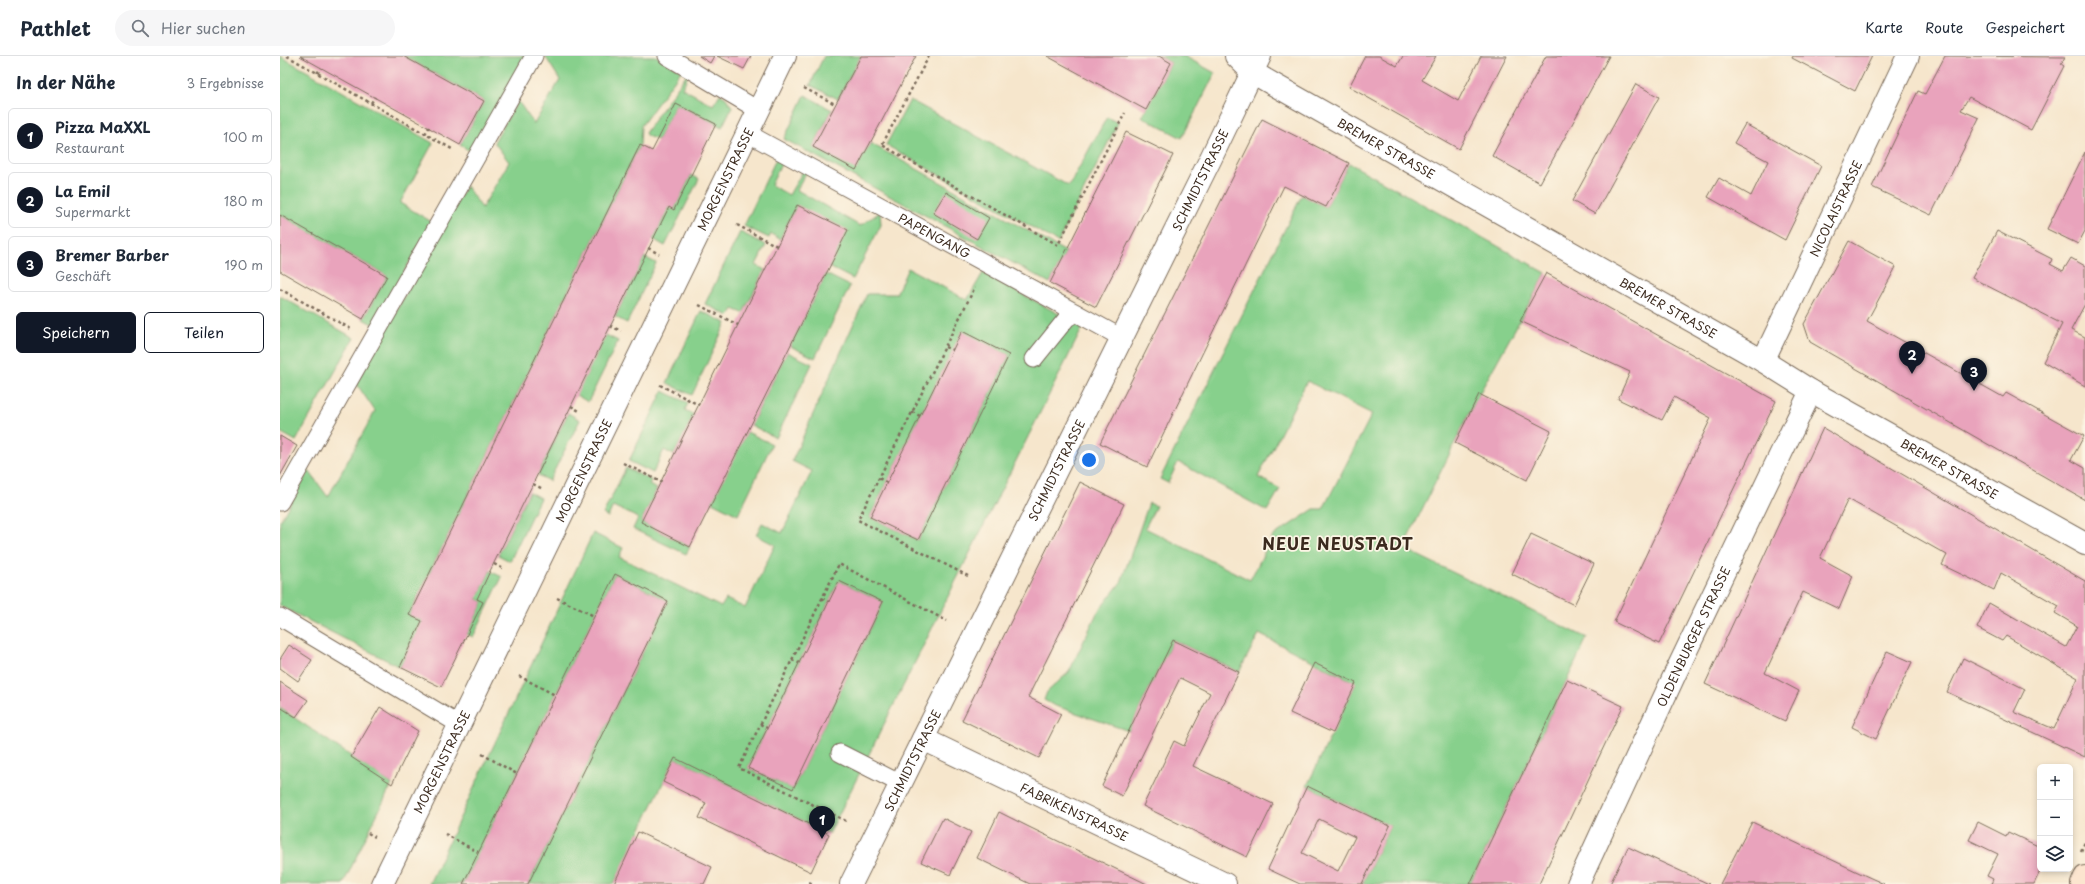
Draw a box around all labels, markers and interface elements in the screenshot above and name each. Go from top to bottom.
search box [115,10,395,46]
text: Pathlet [20,14,91,42]
text: Hier suchen [161,16,246,39]
icon: search [129,17,151,39]
text: Karte [1865,17,1903,38]
text: Route [1925,17,1963,38]
text: Gespeichert [1985,17,2065,38]
text: In der Nähe [16,69,115,95]
text: 3 Ergebnisse [187,73,264,92]
street label: BREMER STRASSE [1334,113,1438,183]
text: Pizza MaXXL [55,115,151,138]
street label: MORGENSTRASSE [692,125,758,234]
street label: SCHMIDTSTRASSE [1167,126,1233,234]
text: 1 [27,127,33,146]
text: 100 m [223,127,263,146]
text: Restaurant [55,138,125,157]
street label: NICOLAISTRASSE [1805,157,1866,260]
text: La Emil [55,179,110,202]
text: 2 [25,191,35,210]
text: 180 m [224,191,263,210]
text: Supermarkt [55,202,130,221]
street label: PAPENGANG [895,209,974,263]
text: Bremer Barber [55,243,169,266]
text: 3 [26,255,34,274]
text: 190 m [224,255,263,274]
text: Geschäft [55,266,111,285]
street label: BREMER STRASSE [1616,273,1721,342]
button: Speichern [16,312,136,353]
button: Teilen [144,312,264,353]
pin: 2 [1899,341,1925,374]
pin: 3 [1961,358,1987,391]
street label: MORGENSTRASSE [551,416,616,525]
street label: SCHMIDTSTRASSE [1023,416,1089,524]
street label: BREMER STRASSE [1897,434,2002,503]
your location [1079,450,1099,470]
district label: NEUE NEUSTADT [1262,531,1414,555]
street label: OLDENBURGER STRASSE [1652,563,1735,710]
street label: MORGENSTRASSE [409,707,474,816]
street label: SCHMIDTSTRASSE [880,707,945,814]
map controls [2037,764,2073,872]
button: + [2037,764,2073,800]
street label: FABRIKENSTRASSE [1017,778,1132,845]
button: − [2037,800,2073,836]
pin: 1 [809,806,835,839]
button: layers [2037,836,2073,872]

